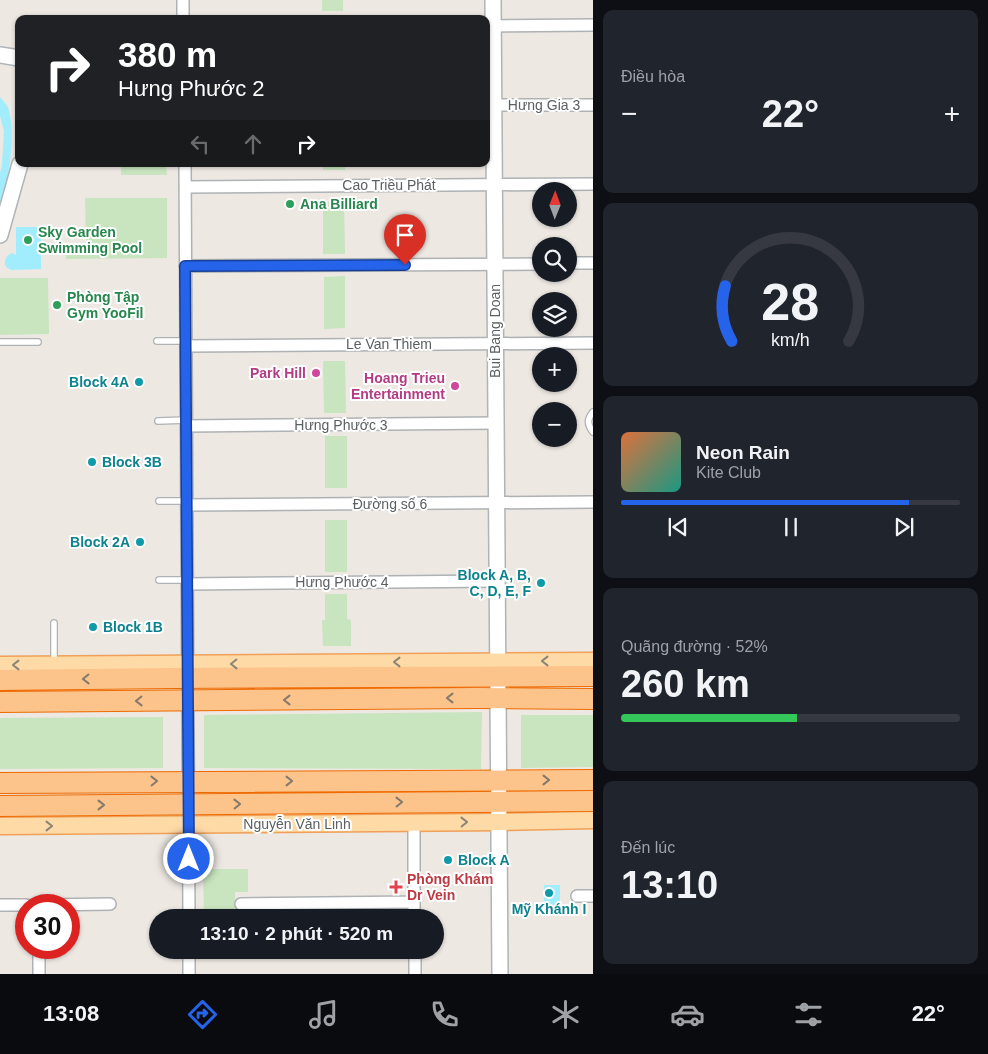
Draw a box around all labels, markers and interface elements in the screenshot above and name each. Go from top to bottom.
icon: right [35,35,100,100]
text: 380 m [118,35,217,74]
text: Điều hòa [621,68,685,85]
text: Hưng Phước 2 [118,76,265,101]
text: 22° [762,93,819,135]
street label: Hưng Gia 3 [508,97,580,113]
text: − [621,98,637,129]
text: + [944,98,960,129]
icon: left [186,130,214,158]
icon: ahead [239,130,267,158]
icon: right [292,130,320,158]
street label: Cao Triều Phát [342,177,436,193]
north arrow [532,182,578,228]
map controls [532,182,577,447]
place label: Ana Billiard [300,196,378,212]
marker: Ana Billiard [284,198,296,210]
pin [384,214,426,265]
icon: arrive [391,221,419,249]
place label: Sky Garden Swimming Pool [38,224,142,256]
marker: Sky Garden Swimming Pool [22,234,34,246]
button: search [532,237,577,282]
text: 28 [762,273,819,331]
street label: Bui Bang Doan [487,284,503,378]
place label: Phòng Tập Gym YooFil [67,289,144,321]
button: layers [532,292,577,337]
marker: Phòng Tập Gym YooFil [51,299,63,311]
text: km/h [771,330,810,350]
street label: Le Van Thiem [346,336,432,352]
button: + [532,347,577,392]
place label: Park Hill [250,365,306,381]
marker: Park Hill [310,367,322,379]
place label: Hoang Trieu Entertainment [351,370,445,402]
place label: Block 4A [69,374,129,390]
marker: Block 4A [133,376,145,388]
marker: Hoang Trieu Entertainment [449,380,461,392]
button: − [532,402,577,447]
street label: Hưng Phước 3 [294,417,388,433]
text: Neon Rain [696,442,790,463]
place label: Block 3B [102,454,162,470]
marker: Block 3B [86,456,98,468]
text: Kite Club [696,464,761,481]
street label: Đường số 6 [353,496,428,512]
icon: previous [664,513,692,541]
icon: pause [777,513,805,541]
icon: next [890,513,918,541]
place label: Block 2A [70,534,130,550]
marker: Block 2A [134,536,146,548]
place label: Block A, B, C, D, E, F [458,567,531,599]
street label: Hưng Phước 4 [295,574,389,590]
marker: Block A, B, C, D, E, F [535,577,547,589]
place label: Block 1B [103,619,163,635]
marker: Block 1B [87,621,99,633]
text: Quãng đường · 52% [621,638,768,655]
one-way arrow [541,656,549,666]
one-way arrow [392,657,400,667]
one-way arrow [230,659,238,669]
one-way arrow [12,660,20,670]
text: 260 km [621,663,750,705]
one-way arrow [82,674,90,684]
one-way arrow [445,693,453,703]
one-way arrow [283,694,291,705]
one-way arrow [134,696,142,706]
one-way arrow [542,775,550,785]
one-way arrow [150,776,158,787]
one-way arrow [286,776,293,786]
one-way arrow [396,797,404,807]
one-way arrow [234,799,241,809]
one-way arrow [98,800,105,810]
street label: Nguyễn Văn Linh [243,816,351,832]
one-way arrow [461,817,469,827]
one-way arrow [45,821,53,831]
position arrow [162,832,214,884]
text: Đến lúc [621,839,675,856]
place label: Block A [458,852,510,868]
marker: Block A [442,854,454,866]
text: 13:10 [621,864,718,906]
place label: Phòng Khám Dr Vein [407,871,493,903]
marker: Phòng Khám Dr Vein [389,880,403,894]
marker: Mỹ Khánh I [543,887,555,899]
speed limit sign: 30 [15,894,80,959]
place label: Mỹ Khánh I [512,901,586,917]
text: 13:10 · 2 phút · 520 m [200,923,393,944]
icon: directions [185,997,220,1032]
icon: music [306,997,341,1032]
icon: phone [427,997,462,1032]
icon: climate [548,997,583,1032]
icon: car [670,997,705,1032]
icon: filters [791,997,826,1032]
text: 13:08 [43,1001,99,1026]
text: 22° [912,1001,945,1026]

